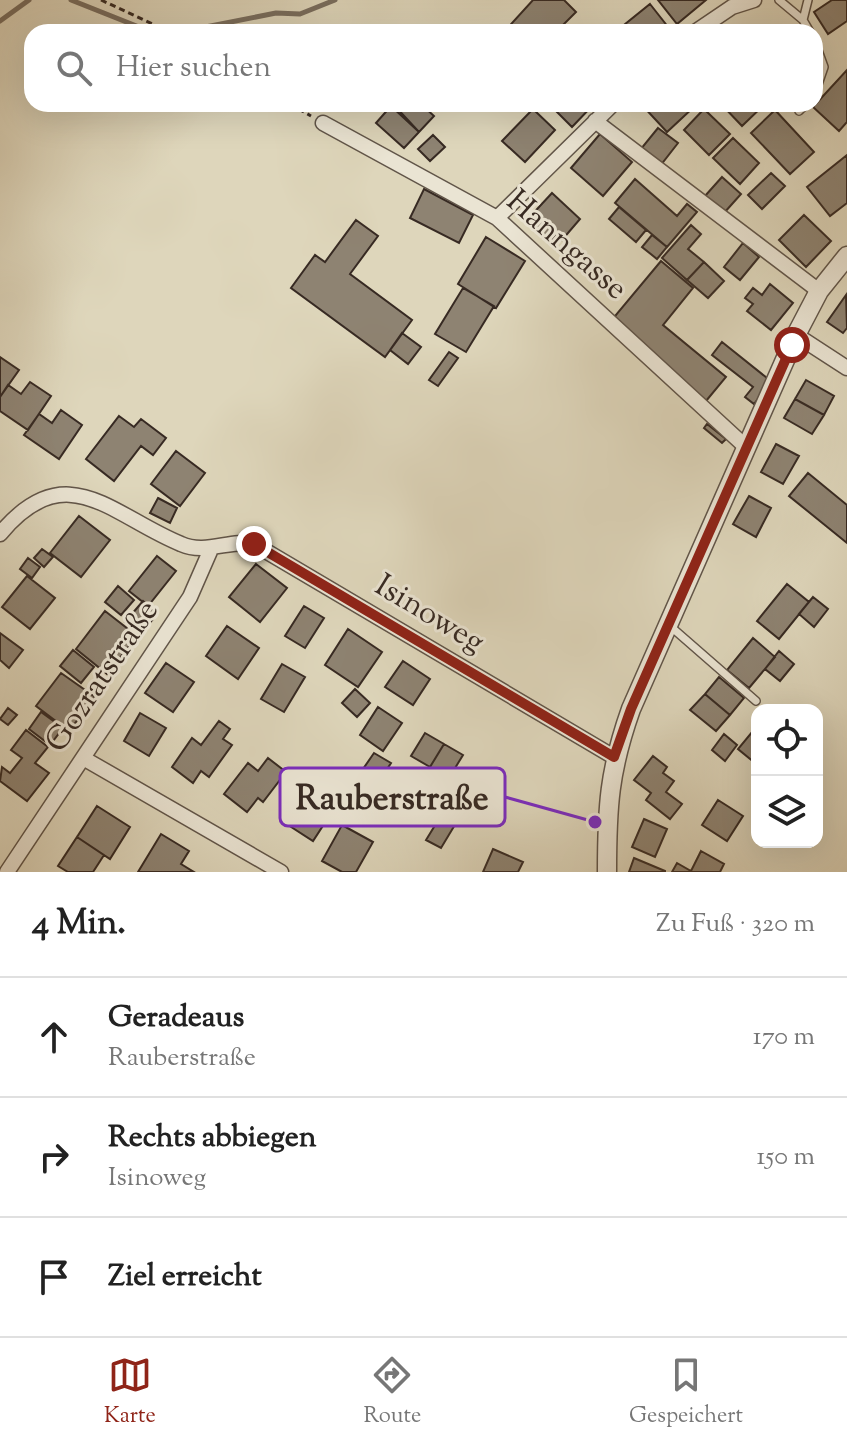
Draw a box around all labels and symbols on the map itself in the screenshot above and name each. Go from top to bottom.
street label: Hanngasse [495,180,637,312]
route start [774,327,810,363]
route end [236,526,272,562]
street label: Isinoweg [365,564,493,666]
street label: Gozratstraße [35,592,171,762]
callout: Rauberstraße [280,768,505,826]
text: Rauberstraße [295,776,489,825]

